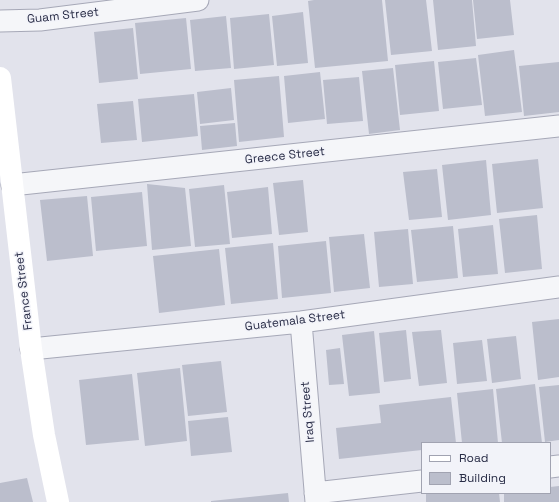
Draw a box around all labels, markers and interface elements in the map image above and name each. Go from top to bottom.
street label: Guam Street [26,5,100,27]
street label: Greece Street [244,145,326,167]
street label: France Street [12,251,36,331]
street label: Guatemala Street [244,308,346,334]
street label: Iraq Street [298,381,318,443]
legend [421,442,551,494]
text: Road [459,450,488,466]
text: Building [459,470,506,486]

